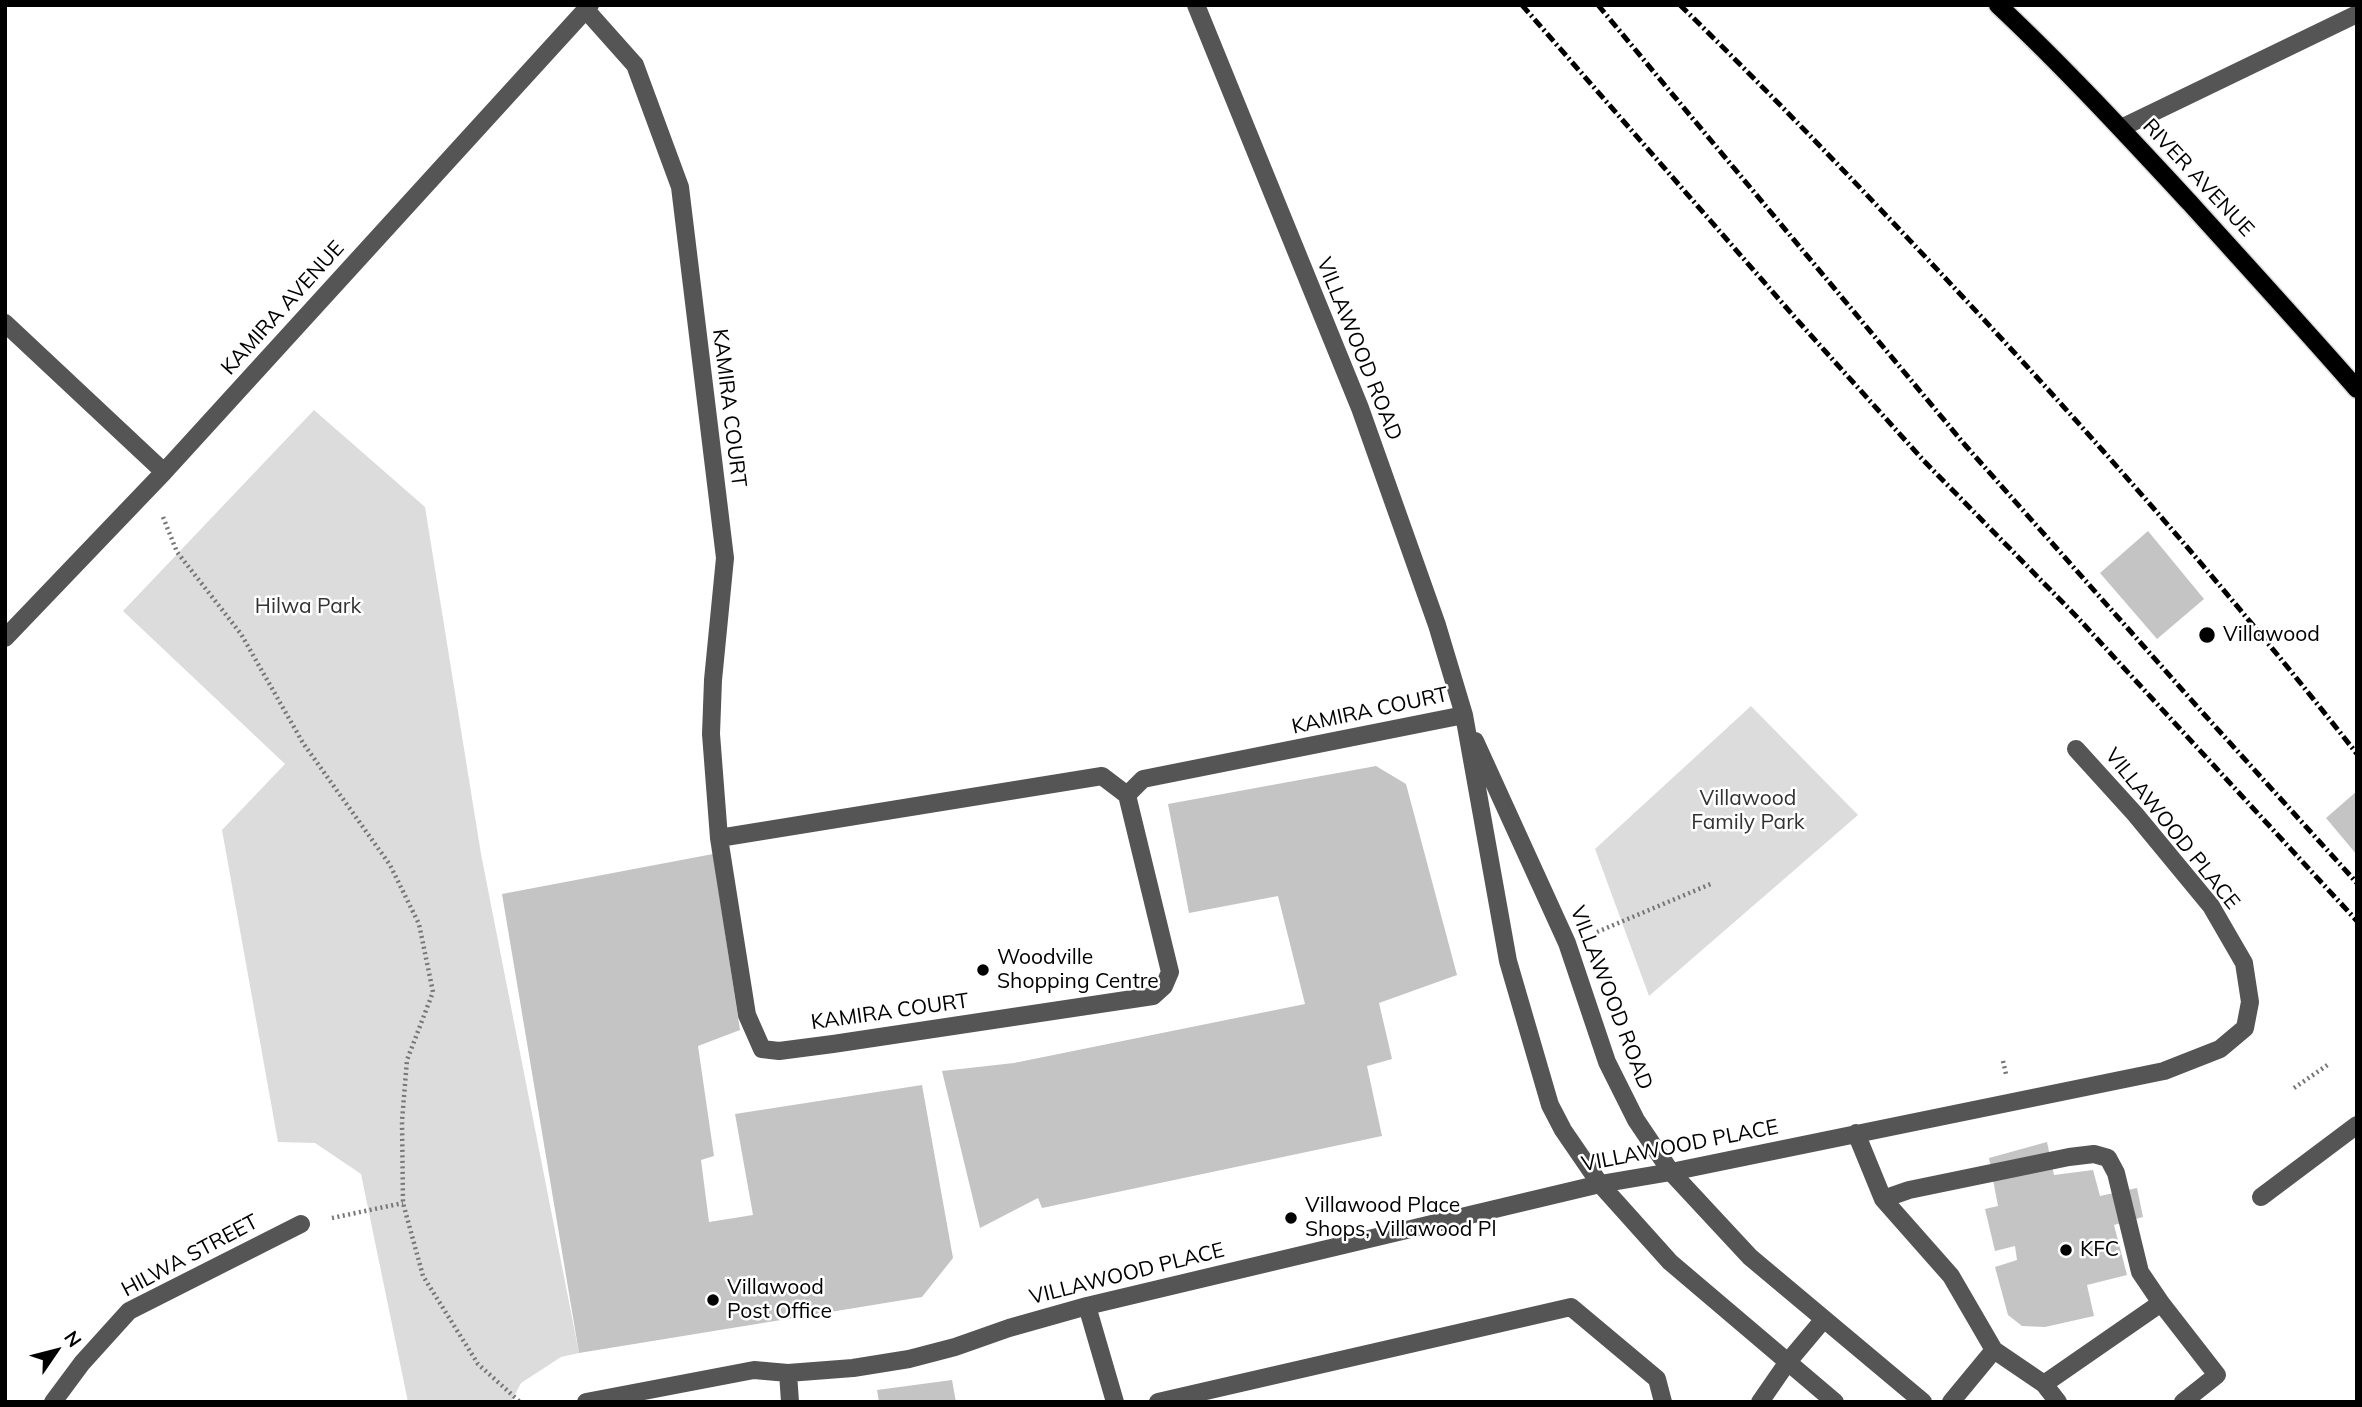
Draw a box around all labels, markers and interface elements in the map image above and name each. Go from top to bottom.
street label: RIVER AVENUE [2137,114,2259,242]
street label: KAMIRA AVENUE [216,236,350,380]
street label: VILLAWOOD ROAD [1311,254,1407,444]
street label: KAMIRA COURT [707,328,751,488]
park label: Hilwa Park [255,594,361,620]
place label: Villawood [2223,622,2320,648]
marker: Villawood [2197,625,2217,645]
street label: KAMIRA COURT [1290,682,1450,740]
street label: VILLAWOOD PLACE [2099,743,2245,915]
park label: Villawood Family Park [1691,786,1805,836]
street label: VILLAWOOD ROAD [1564,902,1658,1094]
place label: Woodville Shopping Centre [997,945,1159,995]
marker: Woodville Shopping Centre [975,962,991,978]
street label: KAMIRA COURT [809,988,971,1036]
street label: VILLAWOOD PLACE [1579,1115,1781,1177]
place label: Villawood Place Shops, Villawood Pl [1305,1193,1497,1243]
street label: HILWA STREET [117,1209,263,1303]
marker: Villawood Place Shops, Villawood Pl [1283,1210,1299,1226]
place label: KFC [2080,1237,2119,1263]
street label: VILLAWOOD PLACE [1027,1238,1227,1310]
marker: KFC [2058,1242,2074,1258]
place label: Villawood Post Office [727,1275,832,1325]
marker: Villawood Post Office [705,1292,721,1308]
north arrow [21,1316,91,1386]
text: N [59,1326,87,1352]

